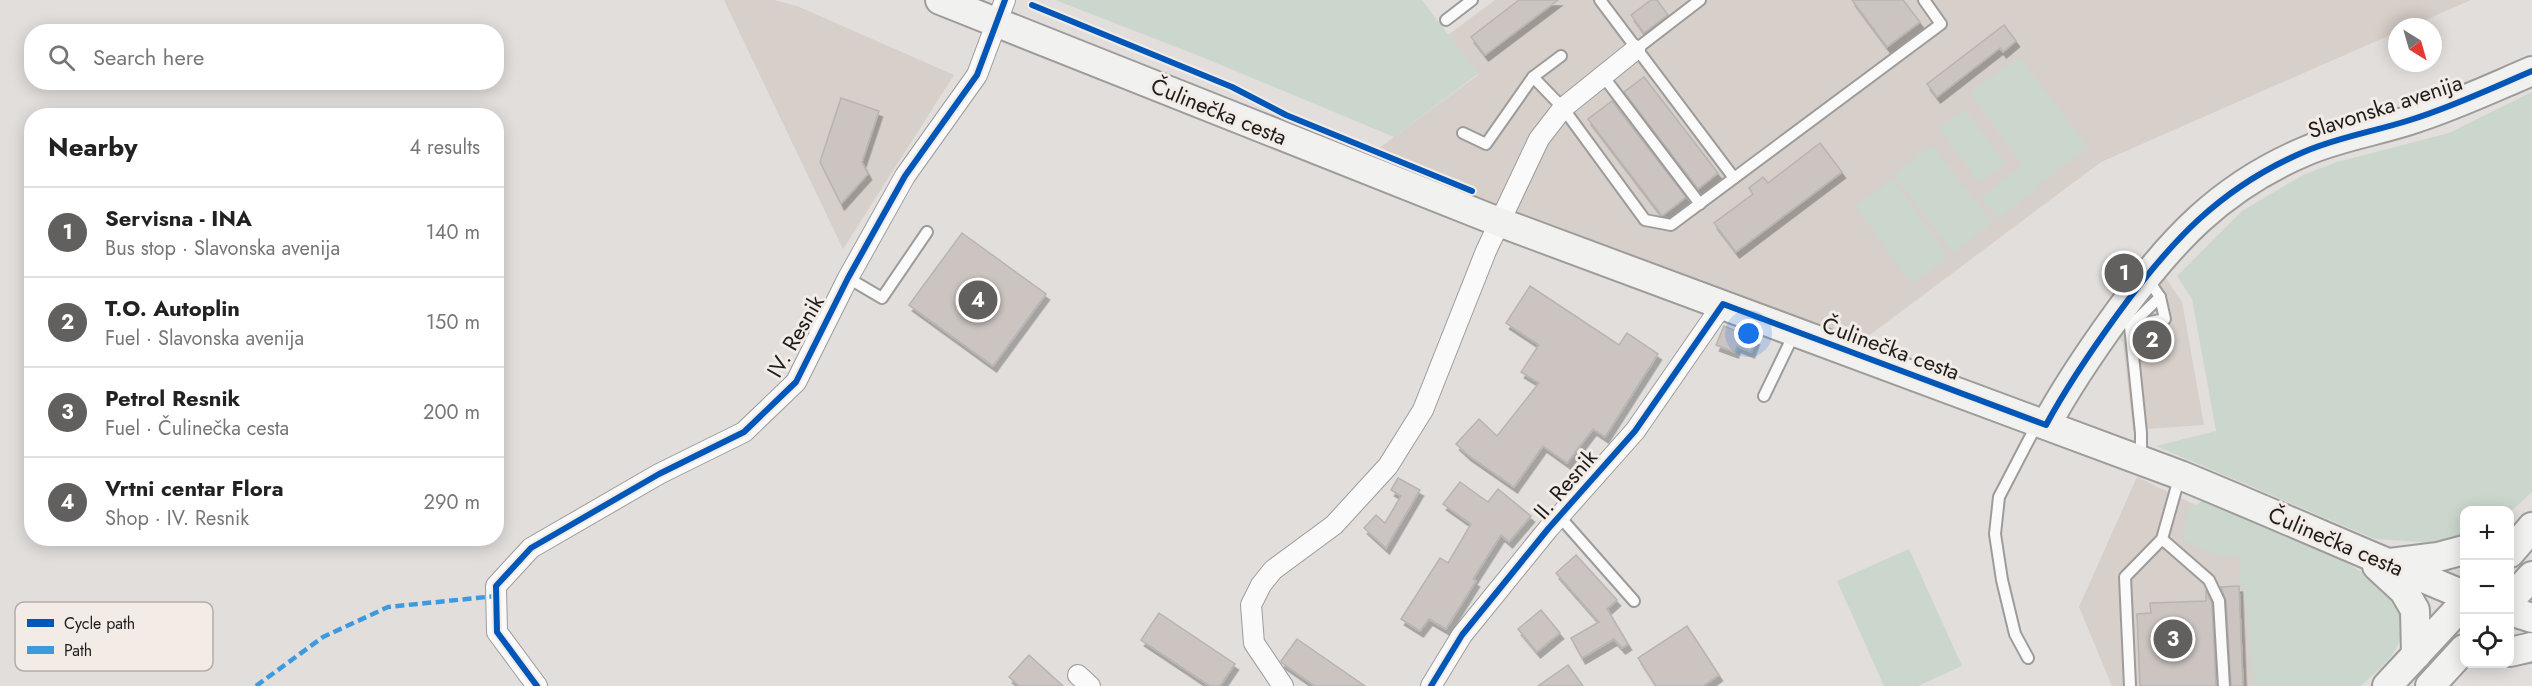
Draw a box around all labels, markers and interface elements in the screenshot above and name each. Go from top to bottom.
north arrow [2388,18,2442,72]
search box [24,24,504,90]
icon: search [45,41,78,74]
text: Search here [93,41,204,73]
street label: Slavonska avenija [2304,66,2466,146]
street label: Čulinečka cesta [1146,69,1292,153]
text: Nearby [48,128,137,166]
text: 4 results [409,133,480,162]
text: Servisna - INA [105,202,252,234]
text: 1 [62,218,73,247]
text: 140 m [426,218,480,247]
text: Bus stop · Slavonska avenija [105,234,340,263]
pin: 1 [2104,250,2144,296]
pin: 4 [958,278,998,322]
street label: IV. Resnik [759,289,832,383]
text: T.O. Autoplin [105,292,240,324]
text: 2 [61,308,74,337]
text: 150 m [426,308,480,337]
street label: Čulinečka cesta [1818,308,1964,388]
pin: 2 [2132,318,2172,362]
your location [1734,319,1763,348]
text: Fuel · Slavonska avenija [105,324,304,353]
text: Petrol Resnik [105,382,240,414]
text: 3 [61,398,74,427]
text: 200 m [423,398,480,427]
text: Fuel · Čulinečka cesta [105,414,289,443]
street label: II. Resnik [1526,442,1605,526]
text: Vrtni centar Flora [105,472,284,504]
text: 4 [61,488,74,517]
text: 290 m [424,488,480,517]
street label: Čulinečka cesta [2263,498,2409,584]
text: Shop · IV. Resnik [105,504,249,533]
map controls [2460,506,2514,668]
button: + [2460,506,2514,560]
button: − [2460,560,2514,614]
legend [15,602,213,671]
text: Cycle path [64,612,135,635]
button: locate [2460,614,2514,668]
pin: 3 [2154,616,2192,662]
text: Path [64,639,92,662]

